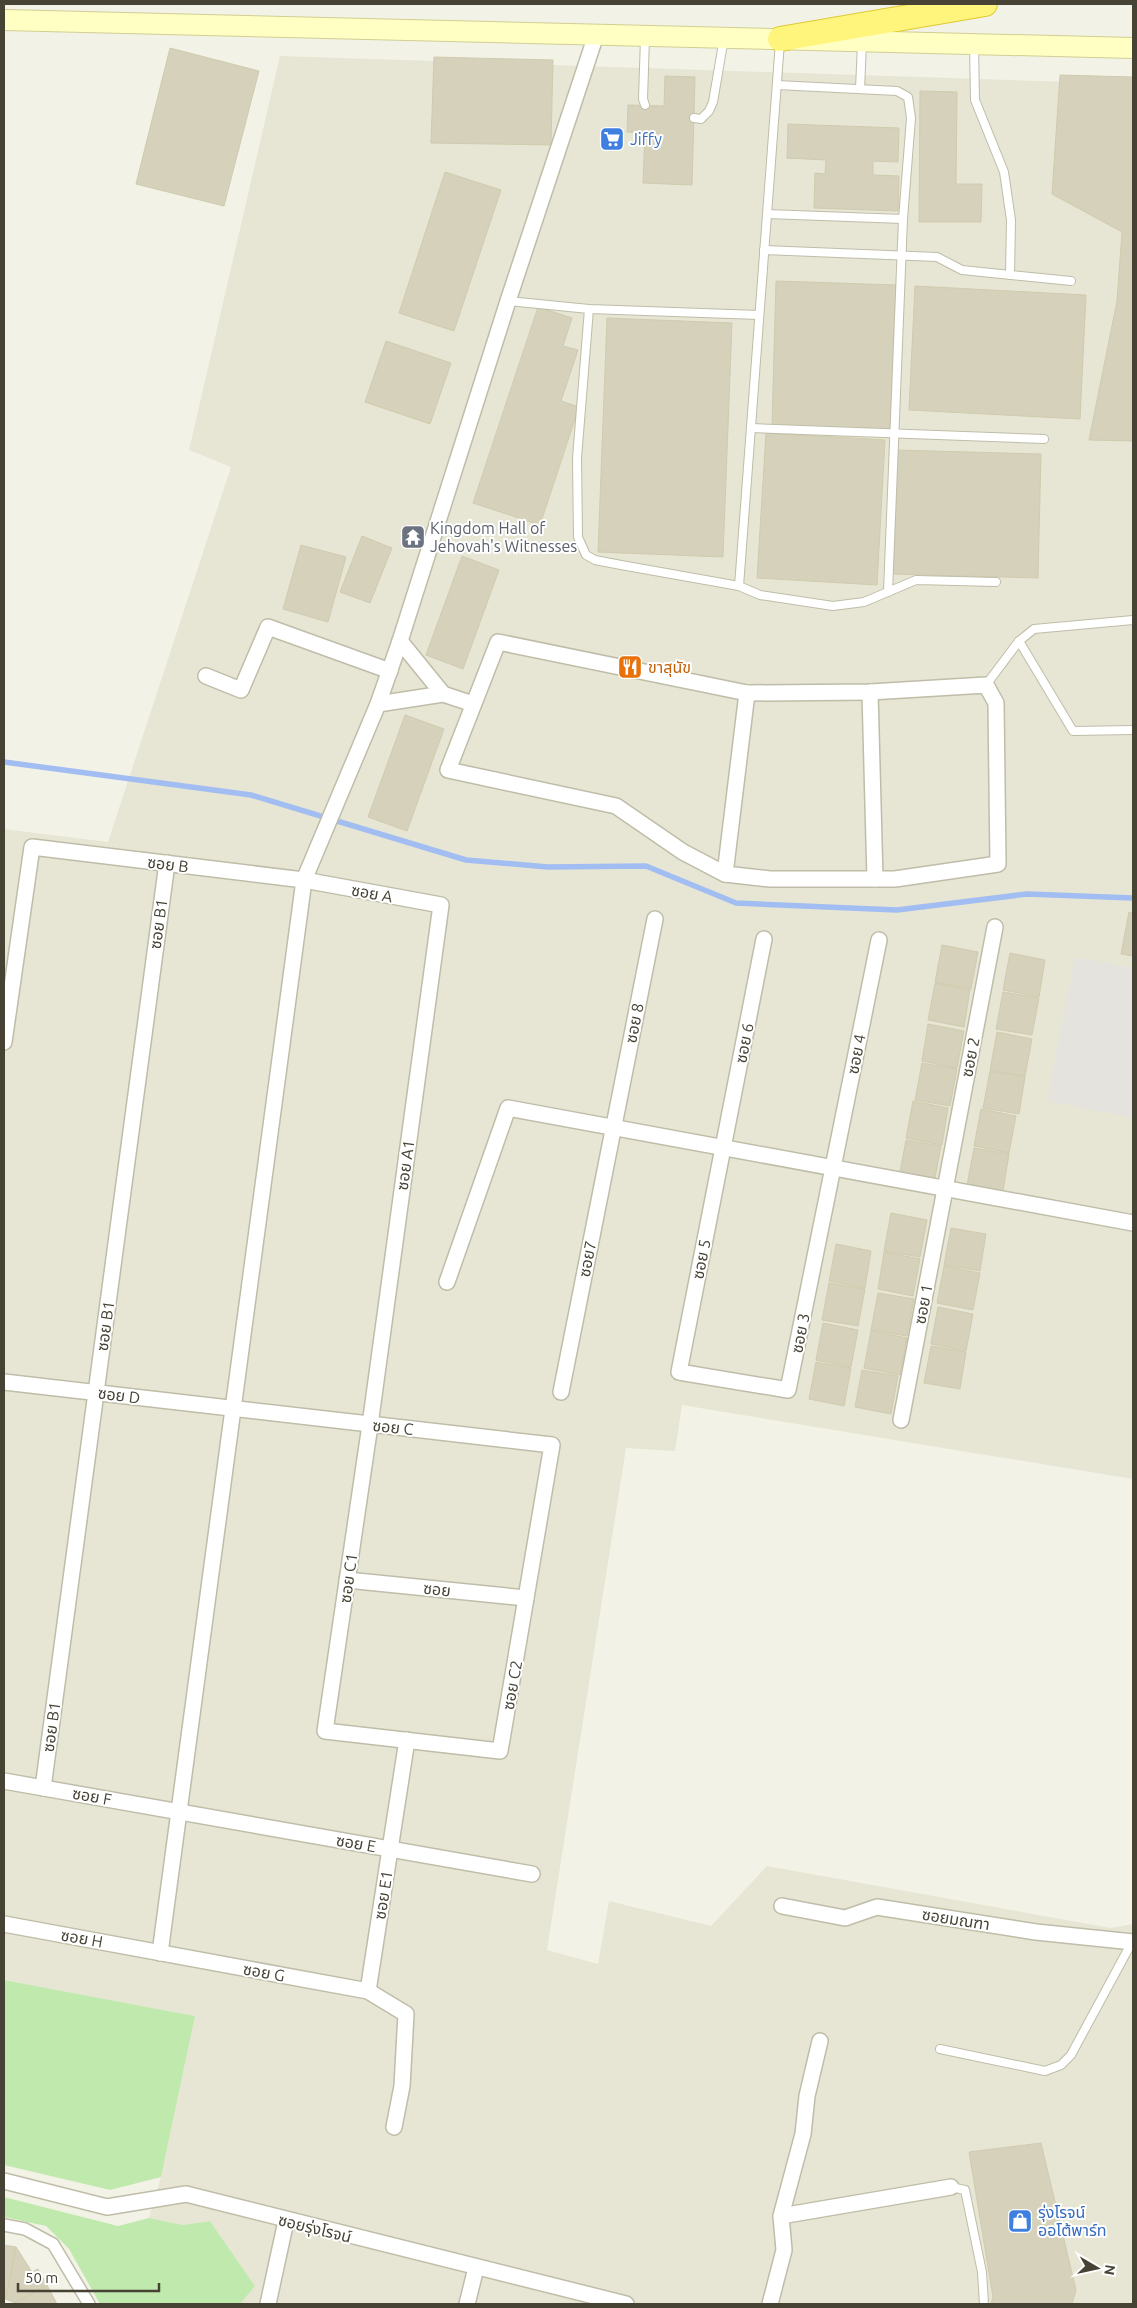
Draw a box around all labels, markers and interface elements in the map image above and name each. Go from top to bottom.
supermarket icon: Jiffy [599,126,625,152]
place label: Jiffy [630,130,662,148]
place label: Kingdom Hall of Jehovah's Witnesses [430,519,577,555]
temple icon: Kingdom Hall of Jehovah's Witnesses [400,524,426,550]
restaurant icon: ขาสุนัข [617,654,643,680]
place label: ขาสุนัข [648,658,691,677]
street label: ซอย B [146,853,190,875]
street label: ซอย A [350,881,395,906]
street label: ซอย B1 [146,898,170,950]
street label: ซอย 8 [621,1002,647,1044]
street label: ซอย 6 [731,1022,757,1064]
street label: ซอย 4 [843,1033,869,1075]
street label: ซอย 2 [957,1036,983,1078]
street label: ซอย A1 [393,1139,417,1191]
street label: ซอย 5 [688,1238,714,1280]
street label: ซอย7 [575,1239,599,1279]
street label: ซอย 1 [910,1283,936,1325]
street label: ซอย B1 [93,1300,117,1352]
street label: ซอย 3 [787,1312,813,1354]
street label: ซอย D [97,1383,141,1407]
street label: ซอย C [372,1416,415,1438]
street label: ซอย C1 [336,1552,360,1604]
street label: ซอย [422,1579,452,1599]
street label: ซอย C2 [499,1659,525,1711]
street label: ซอย B1 [39,1701,63,1753]
street label: ซอย F [71,1784,113,1808]
street label: ซอย E [335,1831,377,1855]
street label: ซอย E1 [370,1869,396,1921]
street label: ซอยมณฑา [921,1905,991,1933]
street label: ซอย H [60,1925,104,1951]
street label: ซอย G [242,1960,286,1984]
place label: รุ่งโรจน์ ออโต้พาร์ท [1038,2203,1106,2239]
shop icon: รุ่งโรจน์ ออโต้พาร์ท [1007,2208,1033,2234]
street label: ซอยรุ่งโรจน์ [276,2210,354,2247]
north arrow [1072,2243,1122,2293]
scale bar [18,2260,159,2292]
text: N [1101,2264,1119,2276]
text: 50 m [25,2269,58,2286]

